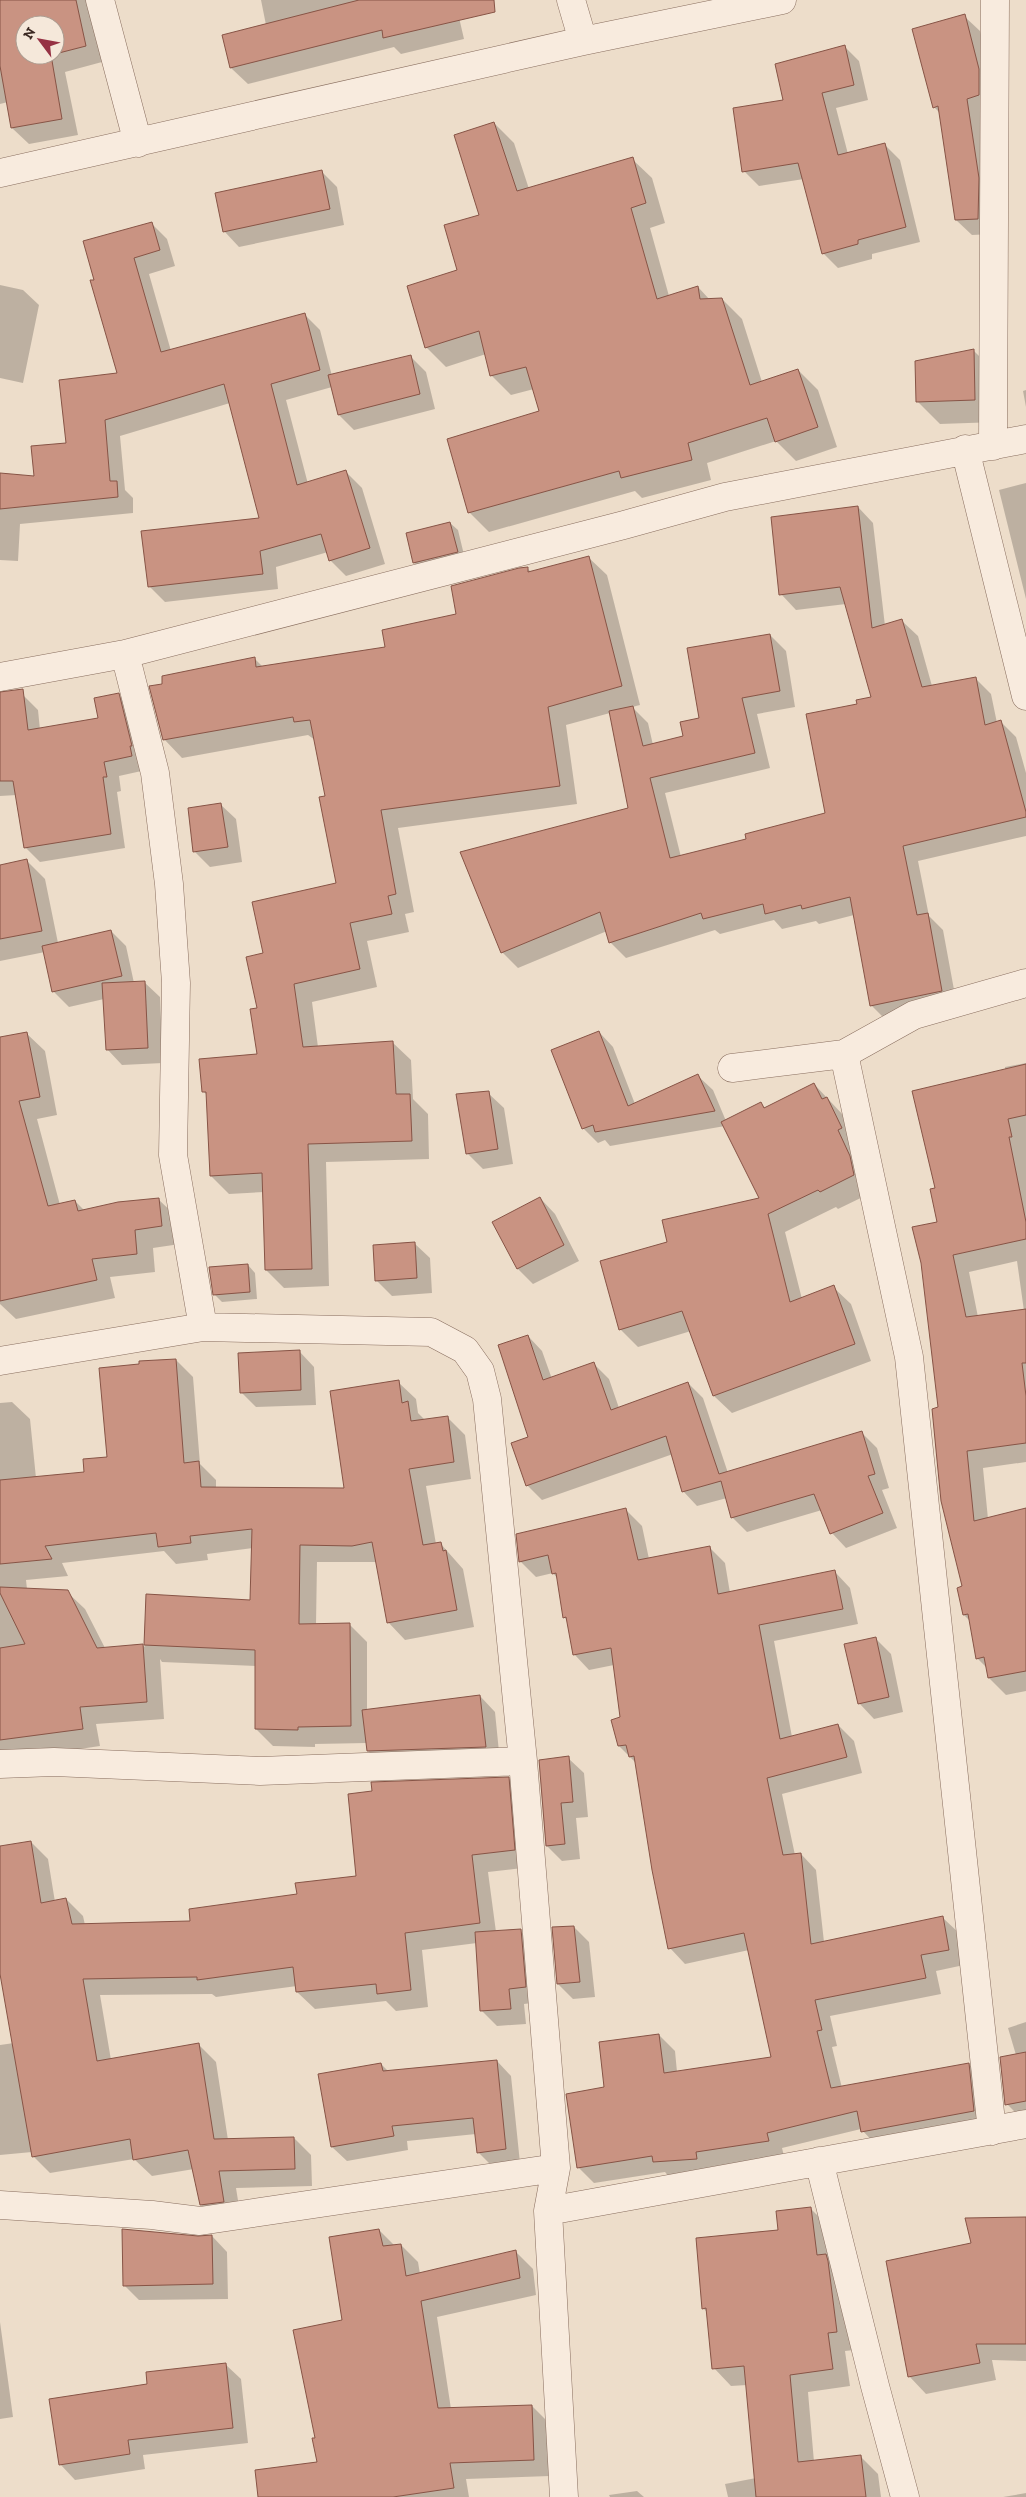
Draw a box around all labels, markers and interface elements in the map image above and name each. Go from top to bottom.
north arrow [15,15,65,65]
text: N [19,24,40,42]

